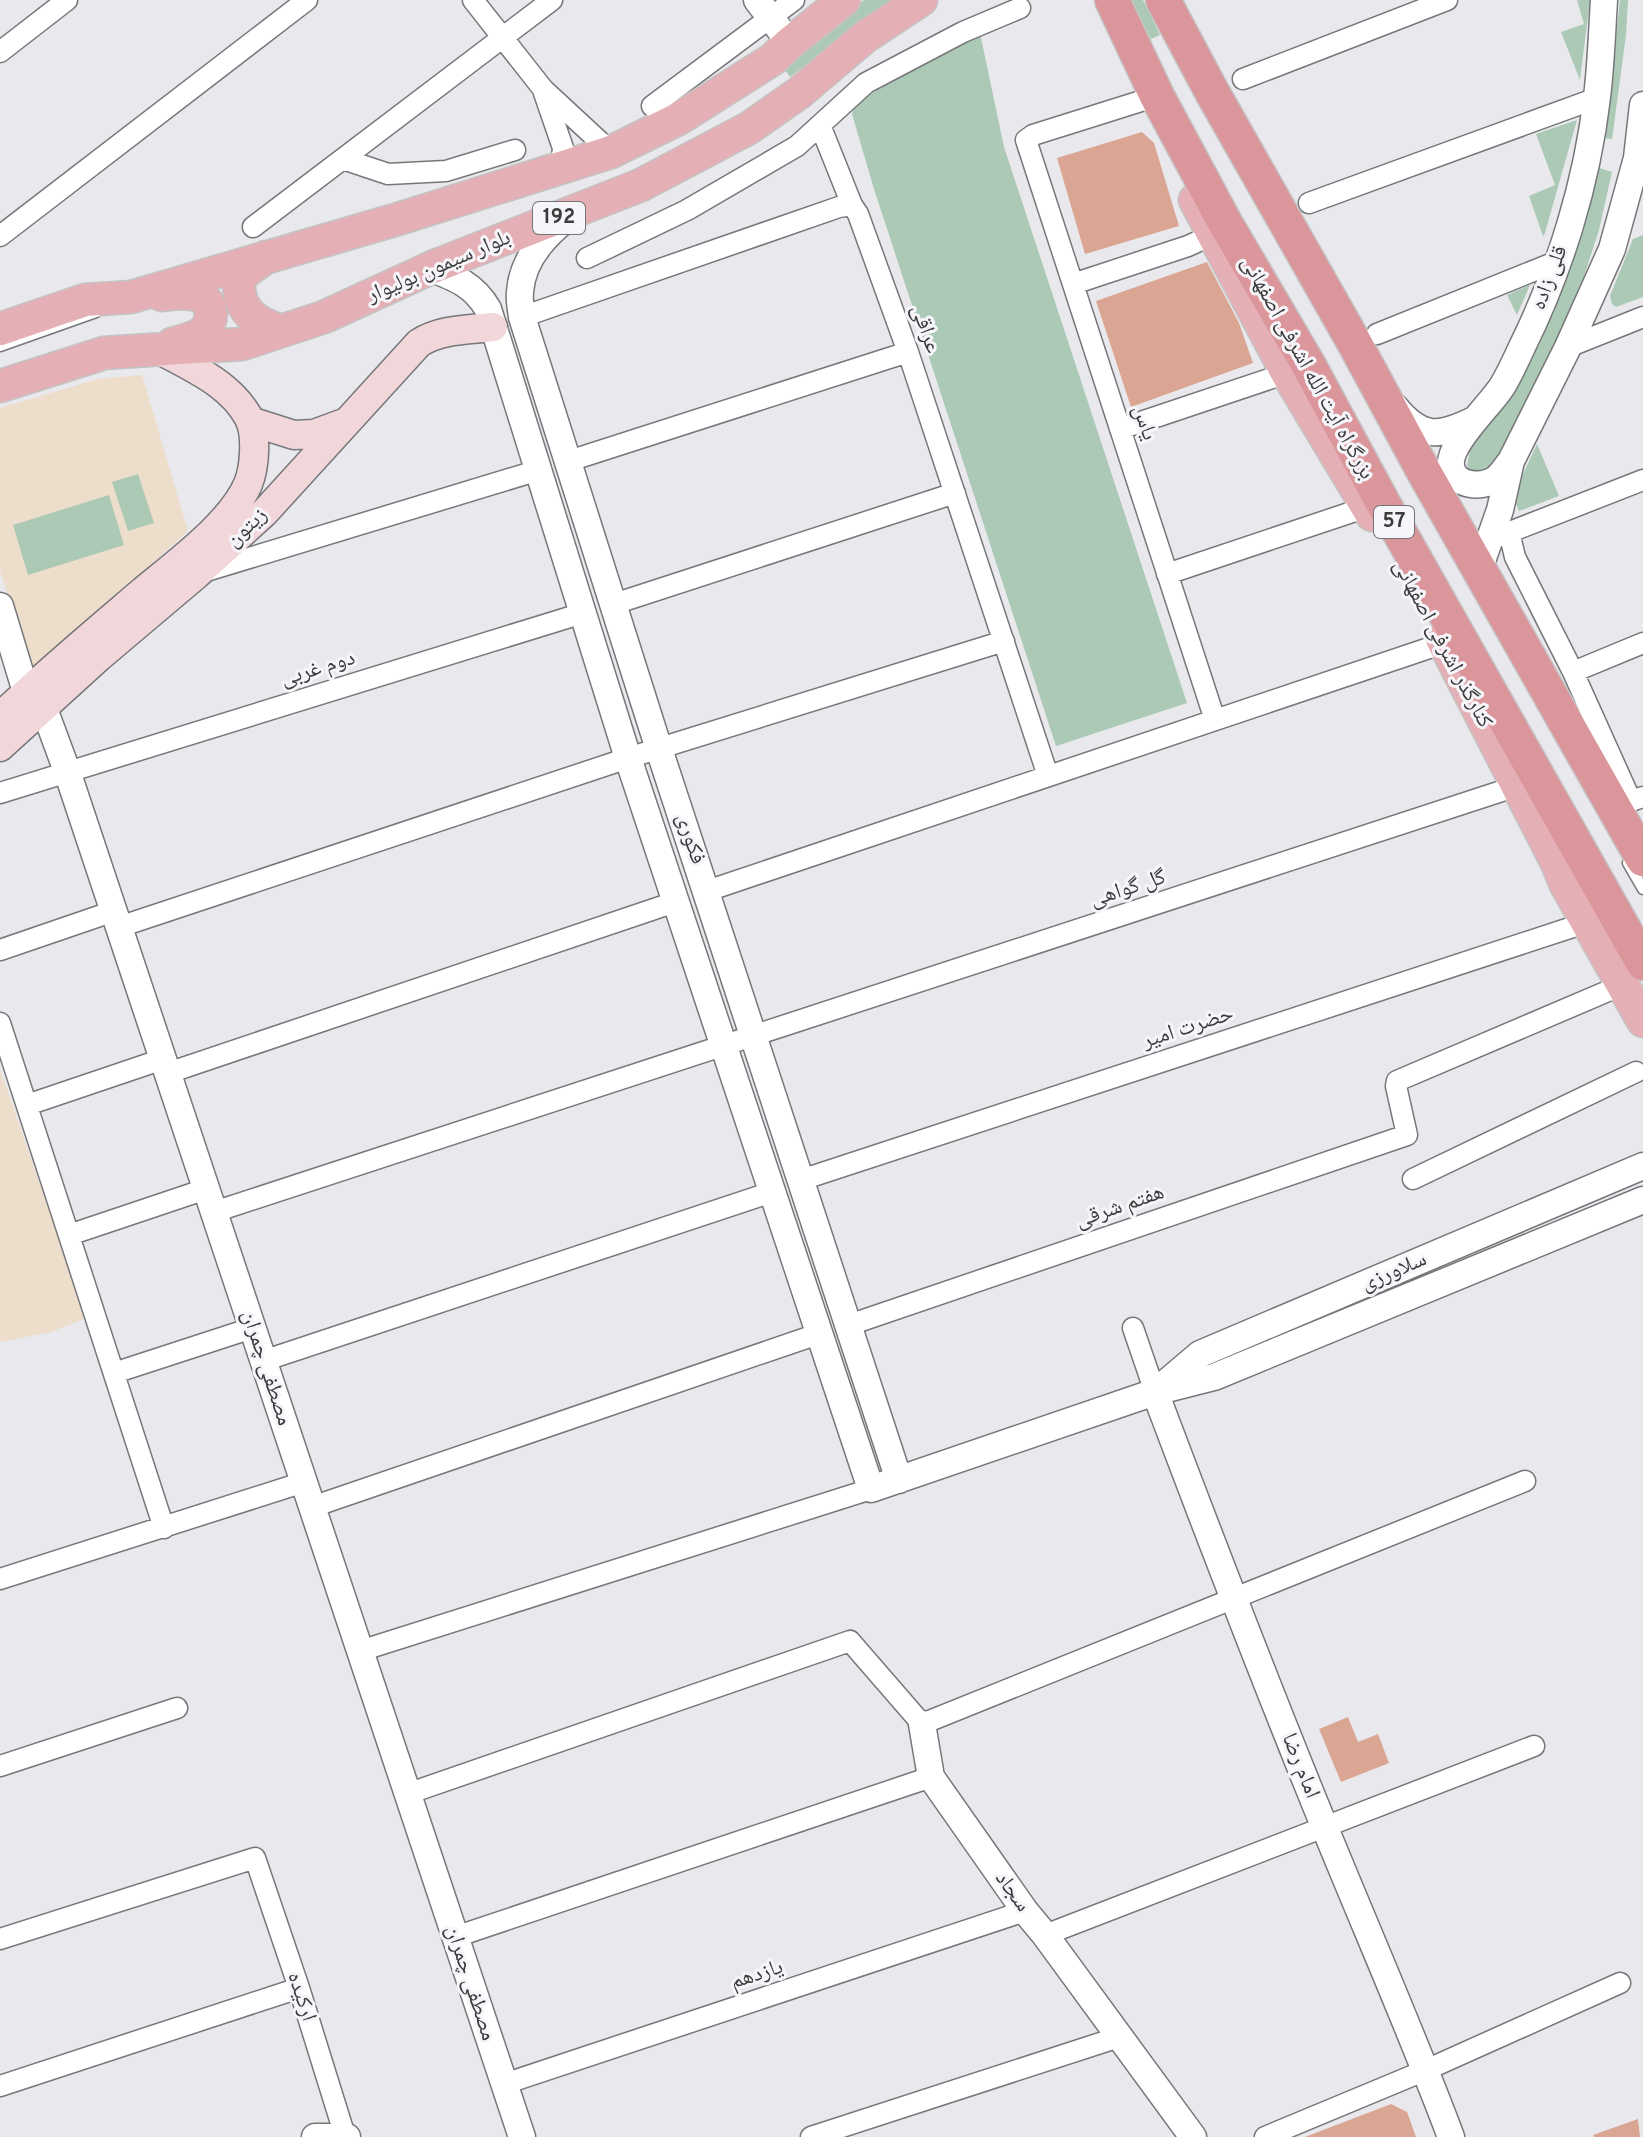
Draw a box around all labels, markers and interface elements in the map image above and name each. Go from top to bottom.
road number: 192 [533,202,585,234]
street label: بلوار سیمون بولیوار [362,225,515,310]
street label: قلی زاده [1525,242,1575,314]
street label: بزرگراه آیت الله اشرفی اصفهانی [1234,251,1380,485]
street label: عراقی [904,301,946,357]
street label: یاس [1126,402,1162,444]
street label: زیتون [221,502,273,554]
road number: 57 [1374,506,1414,538]
street label: کنارگذر اشرفی اصفهانی [1386,555,1498,733]
street label: دوم غربی [277,645,359,693]
street label: فکوری [669,810,711,868]
street label: گل گواهی [1087,864,1169,914]
street label: حضرت امیر [1138,1001,1237,1056]
street label: هفتم شرقی [1072,1179,1168,1235]
street label: سلاورزی [1357,1246,1431,1298]
street label: مصطفی چمران [235,1307,297,1429]
street label: امام رضا [1275,1729,1325,1803]
street label: سجاد [988,1866,1036,1918]
street label: مصطفی چمران [439,1922,501,2044]
street label: یازدهم [727,1954,787,1996]
street label: ارکیده [280,1969,322,2025]

